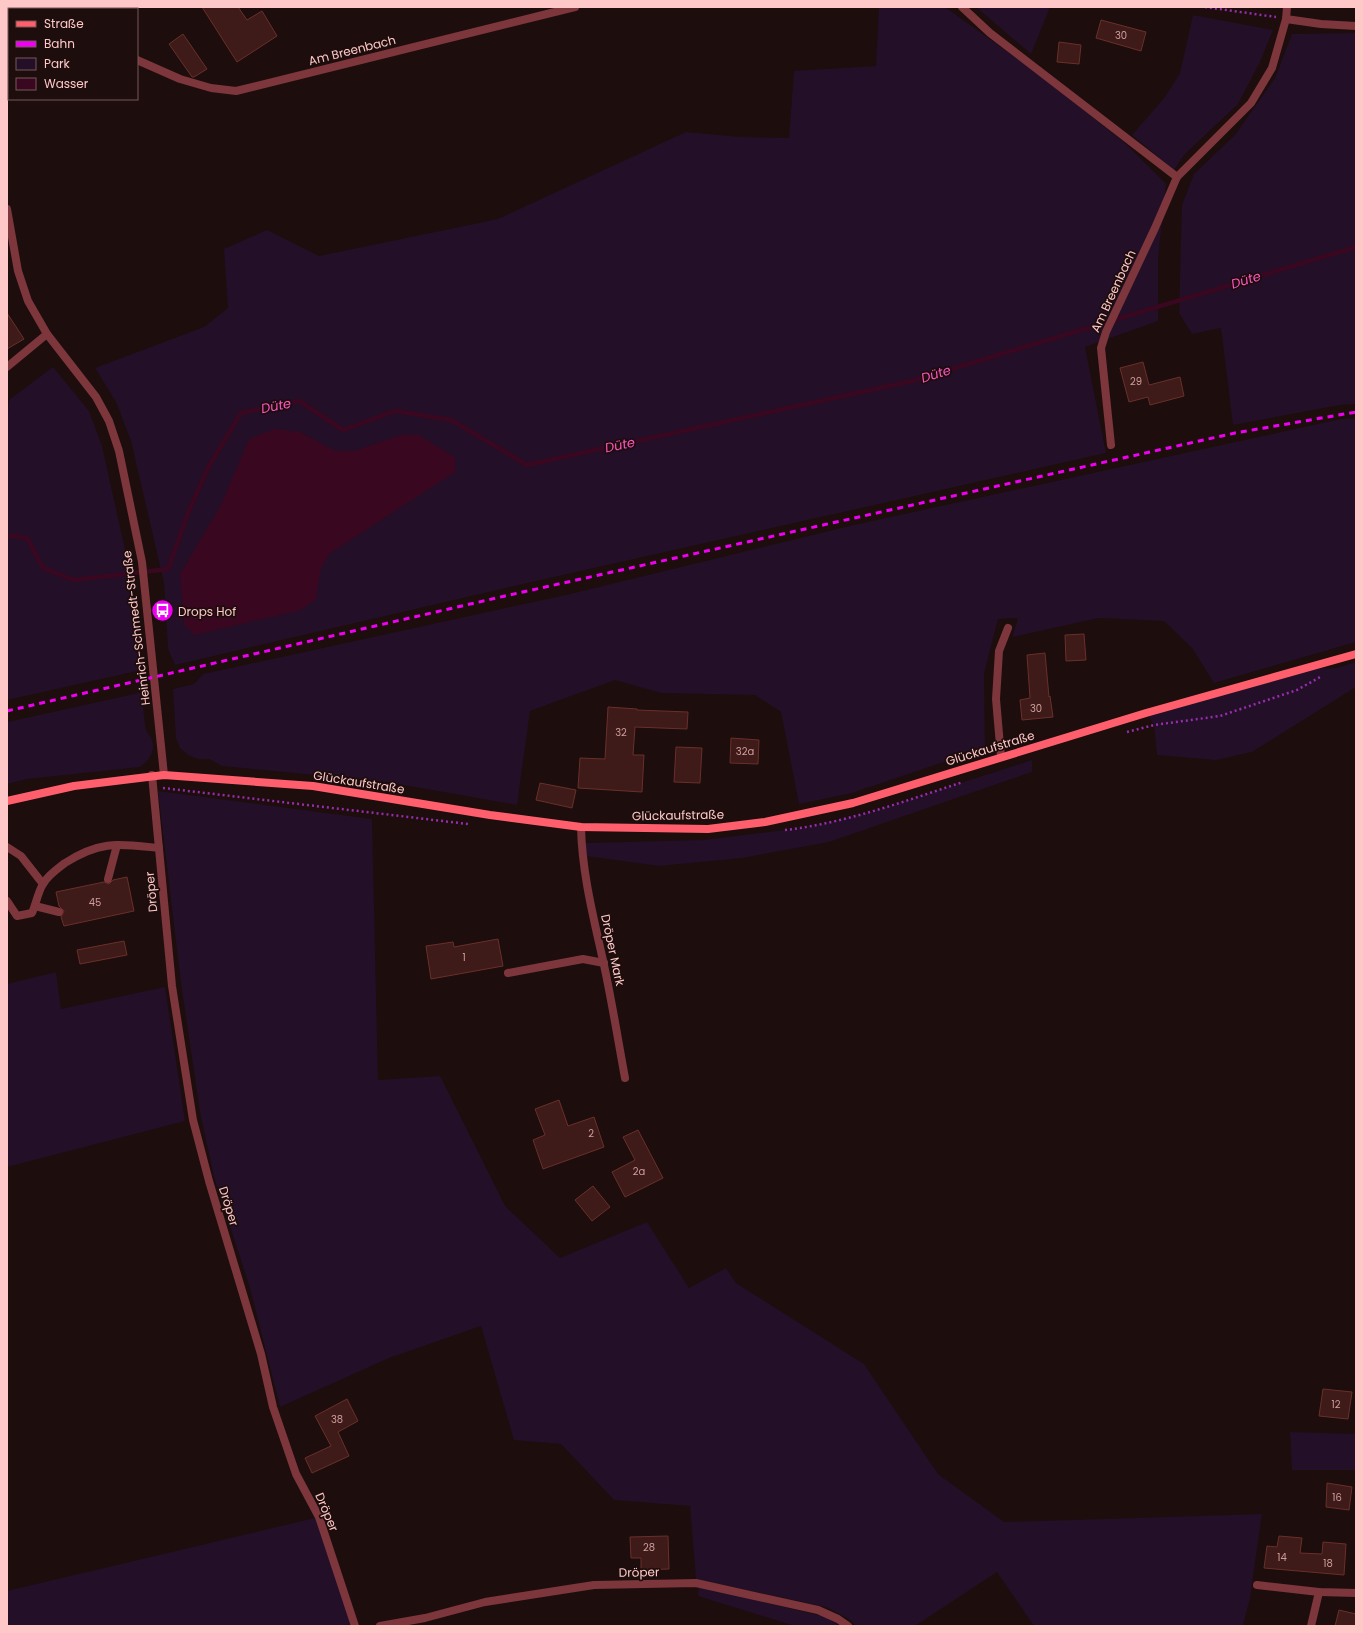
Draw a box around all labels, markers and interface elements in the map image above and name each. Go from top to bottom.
legend [8,8,138,100]
text: Straße [44,15,84,32]
house number: 30 [1115,28,1127,43]
street label: Am Breenbach [307,31,397,69]
text: Bahn [44,35,75,52]
text: Park [44,55,71,72]
text: Wasser [44,75,89,92]
street label: Am Breenbach [1086,247,1140,335]
water label: Düte [1229,266,1263,294]
water label: Düte [919,360,953,388]
house number: 29 [1130,374,1142,389]
water label: Düte [259,394,293,418]
water label: Düte [603,433,637,457]
street label: Heinrich-Schmedt-Straße [118,550,154,706]
bus stop icon: Drops Hof [149,598,175,624]
place label: Drops Hof [178,603,236,620]
house number: 30 [1030,701,1042,716]
house number: 32 [615,725,627,740]
street label: Glückaufstraße [944,726,1036,770]
house number: 32a [736,744,754,759]
street label: Glückaufstraße [312,766,406,798]
street label: Glückaufstraße [632,806,724,824]
street label: Dröper [141,870,161,913]
house number: 45 [89,895,101,910]
street label: Dröper Mark [597,913,629,988]
house number: 1 [462,950,466,965]
house number: 2 [588,1126,594,1141]
house number: 2a [633,1164,645,1179]
street label: Dröper [215,1184,243,1228]
house number: 12 [1332,1397,1341,1412]
house number: 38 [331,1412,343,1427]
street label: Dröper [311,1490,343,1535]
house number: 16 [1332,1490,1342,1505]
house number: 28 [643,1540,655,1555]
house number: 14 [1277,1550,1287,1565]
house number: 18 [1323,1556,1333,1571]
street label: Dröper [619,1563,660,1581]

